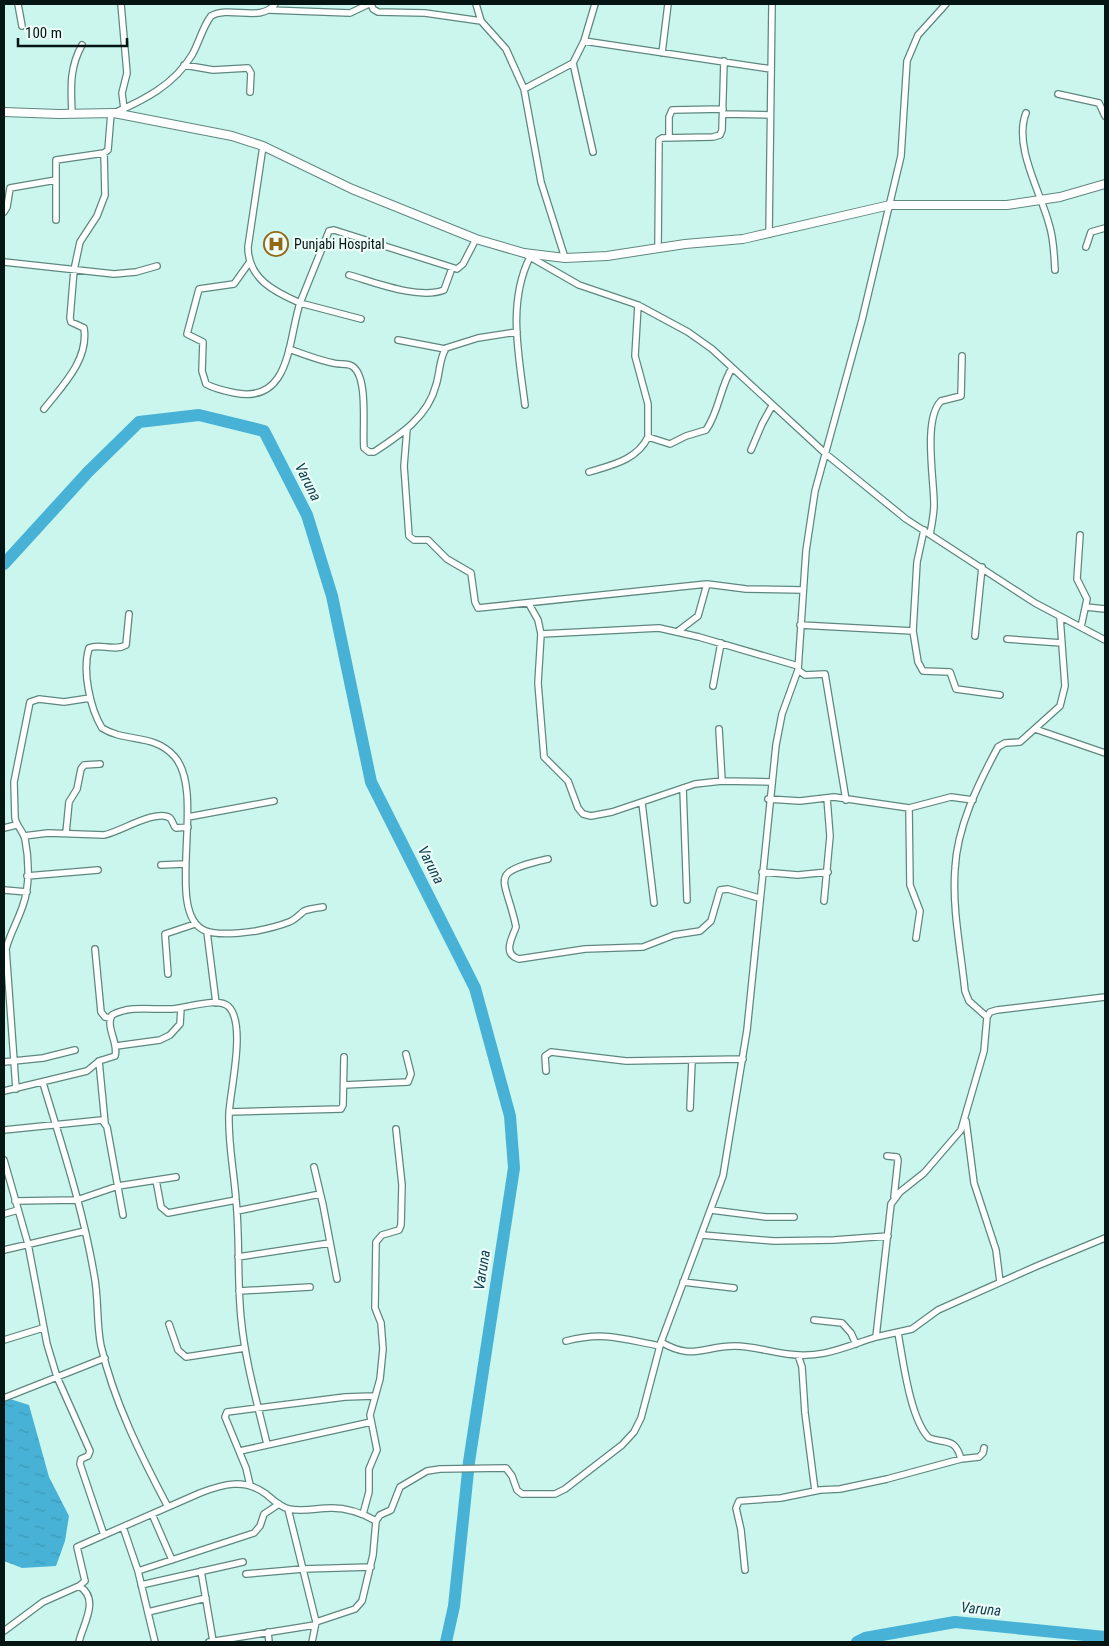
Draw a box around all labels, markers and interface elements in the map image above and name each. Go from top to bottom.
scale bar [18,15,126,47]
text: 100 m [25,24,62,42]
hospital icon: Punjabi Hospital [263,231,289,257]
place label: Punjabi Hospital [294,236,385,252]
water label: Varuna [291,460,325,504]
water label: Varuna [414,843,448,887]
water label: Varuna [470,1249,494,1291]
water label: Varuna [960,1598,1002,1620]

